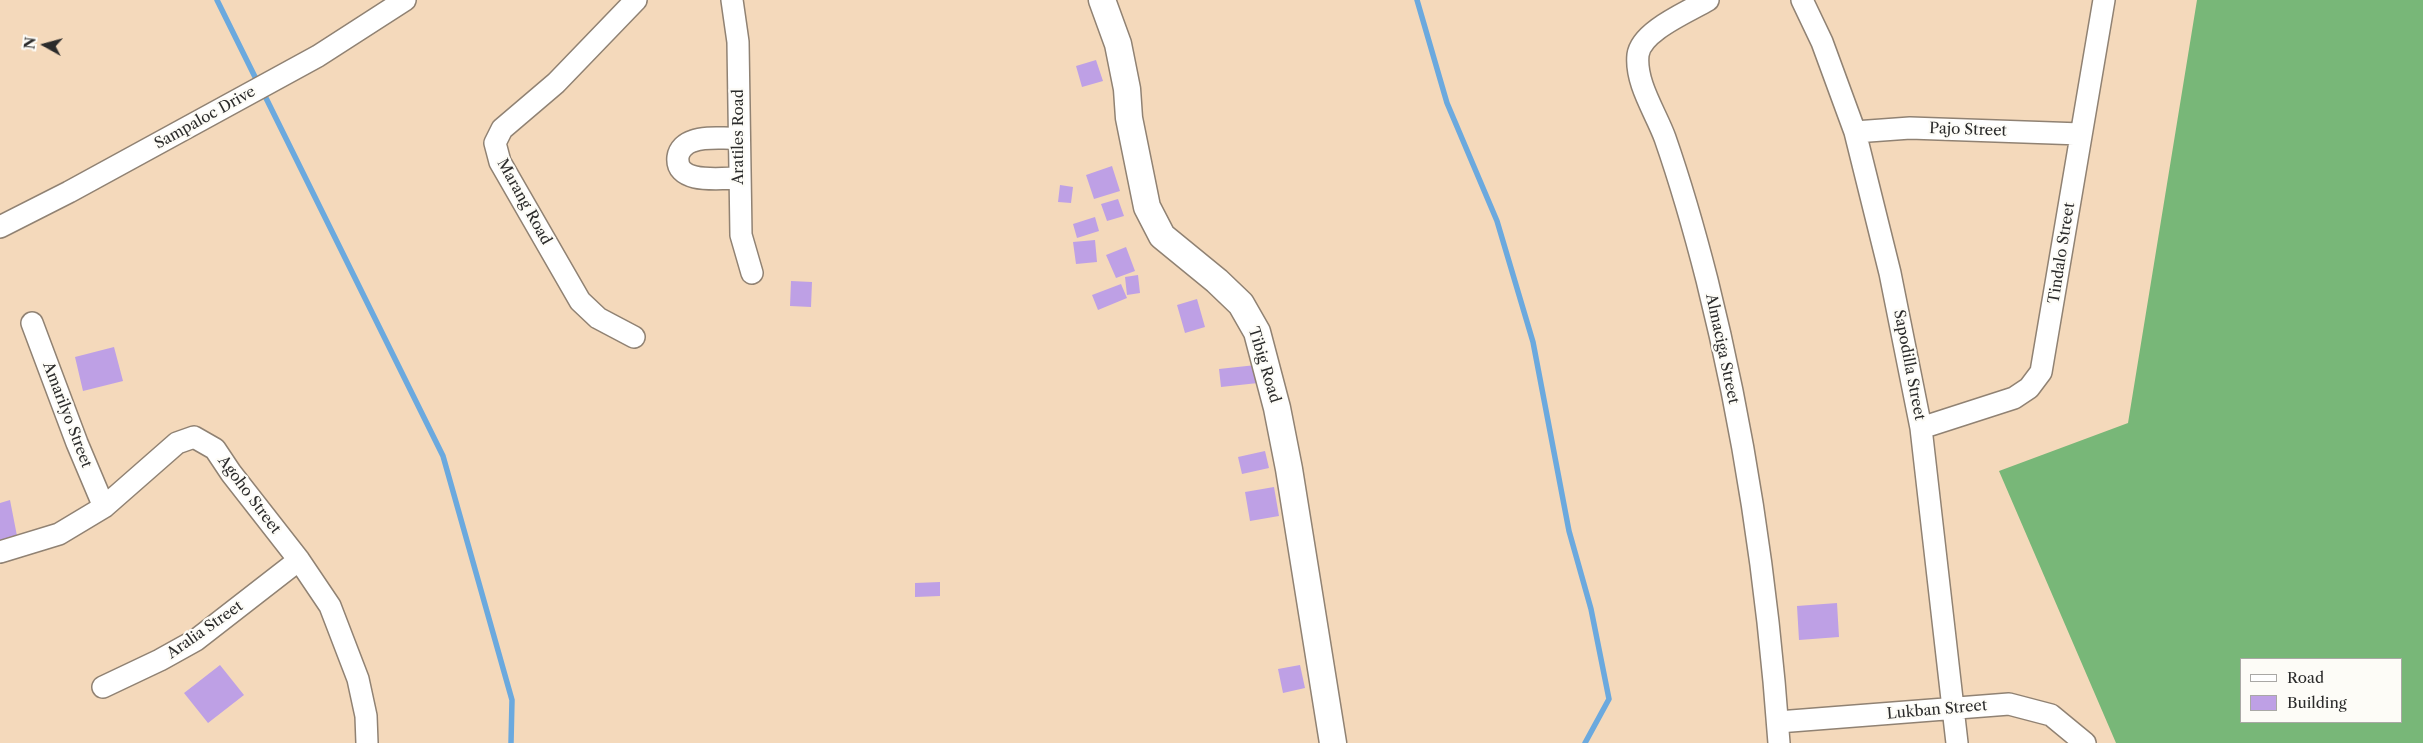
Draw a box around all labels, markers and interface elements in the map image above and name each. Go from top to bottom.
north arrow [20,20,70,70]
text: N [20,36,40,50]
street label: Sampaloc Drive [151,83,259,153]
street label: Aratiles Road [730,89,748,185]
street label: Pajo Street [1929,120,2007,140]
street label: Marang Road [493,156,555,248]
street label: Tindalo Street [2045,201,2079,305]
street label: Almaciga Street [1702,292,1742,406]
street label: Sapodilla Street [1889,308,1929,422]
street label: Tibig Road [1244,325,1284,405]
street label: Amarilyo Street [39,360,95,470]
street label: Agoho Street [214,452,284,538]
street label: Aralia Street [164,597,246,663]
legend [2240,658,2403,723]
text: Road [2287,668,2324,687]
text: Building [2287,693,2347,712]
street label: Lukban Street [1886,697,1988,723]

